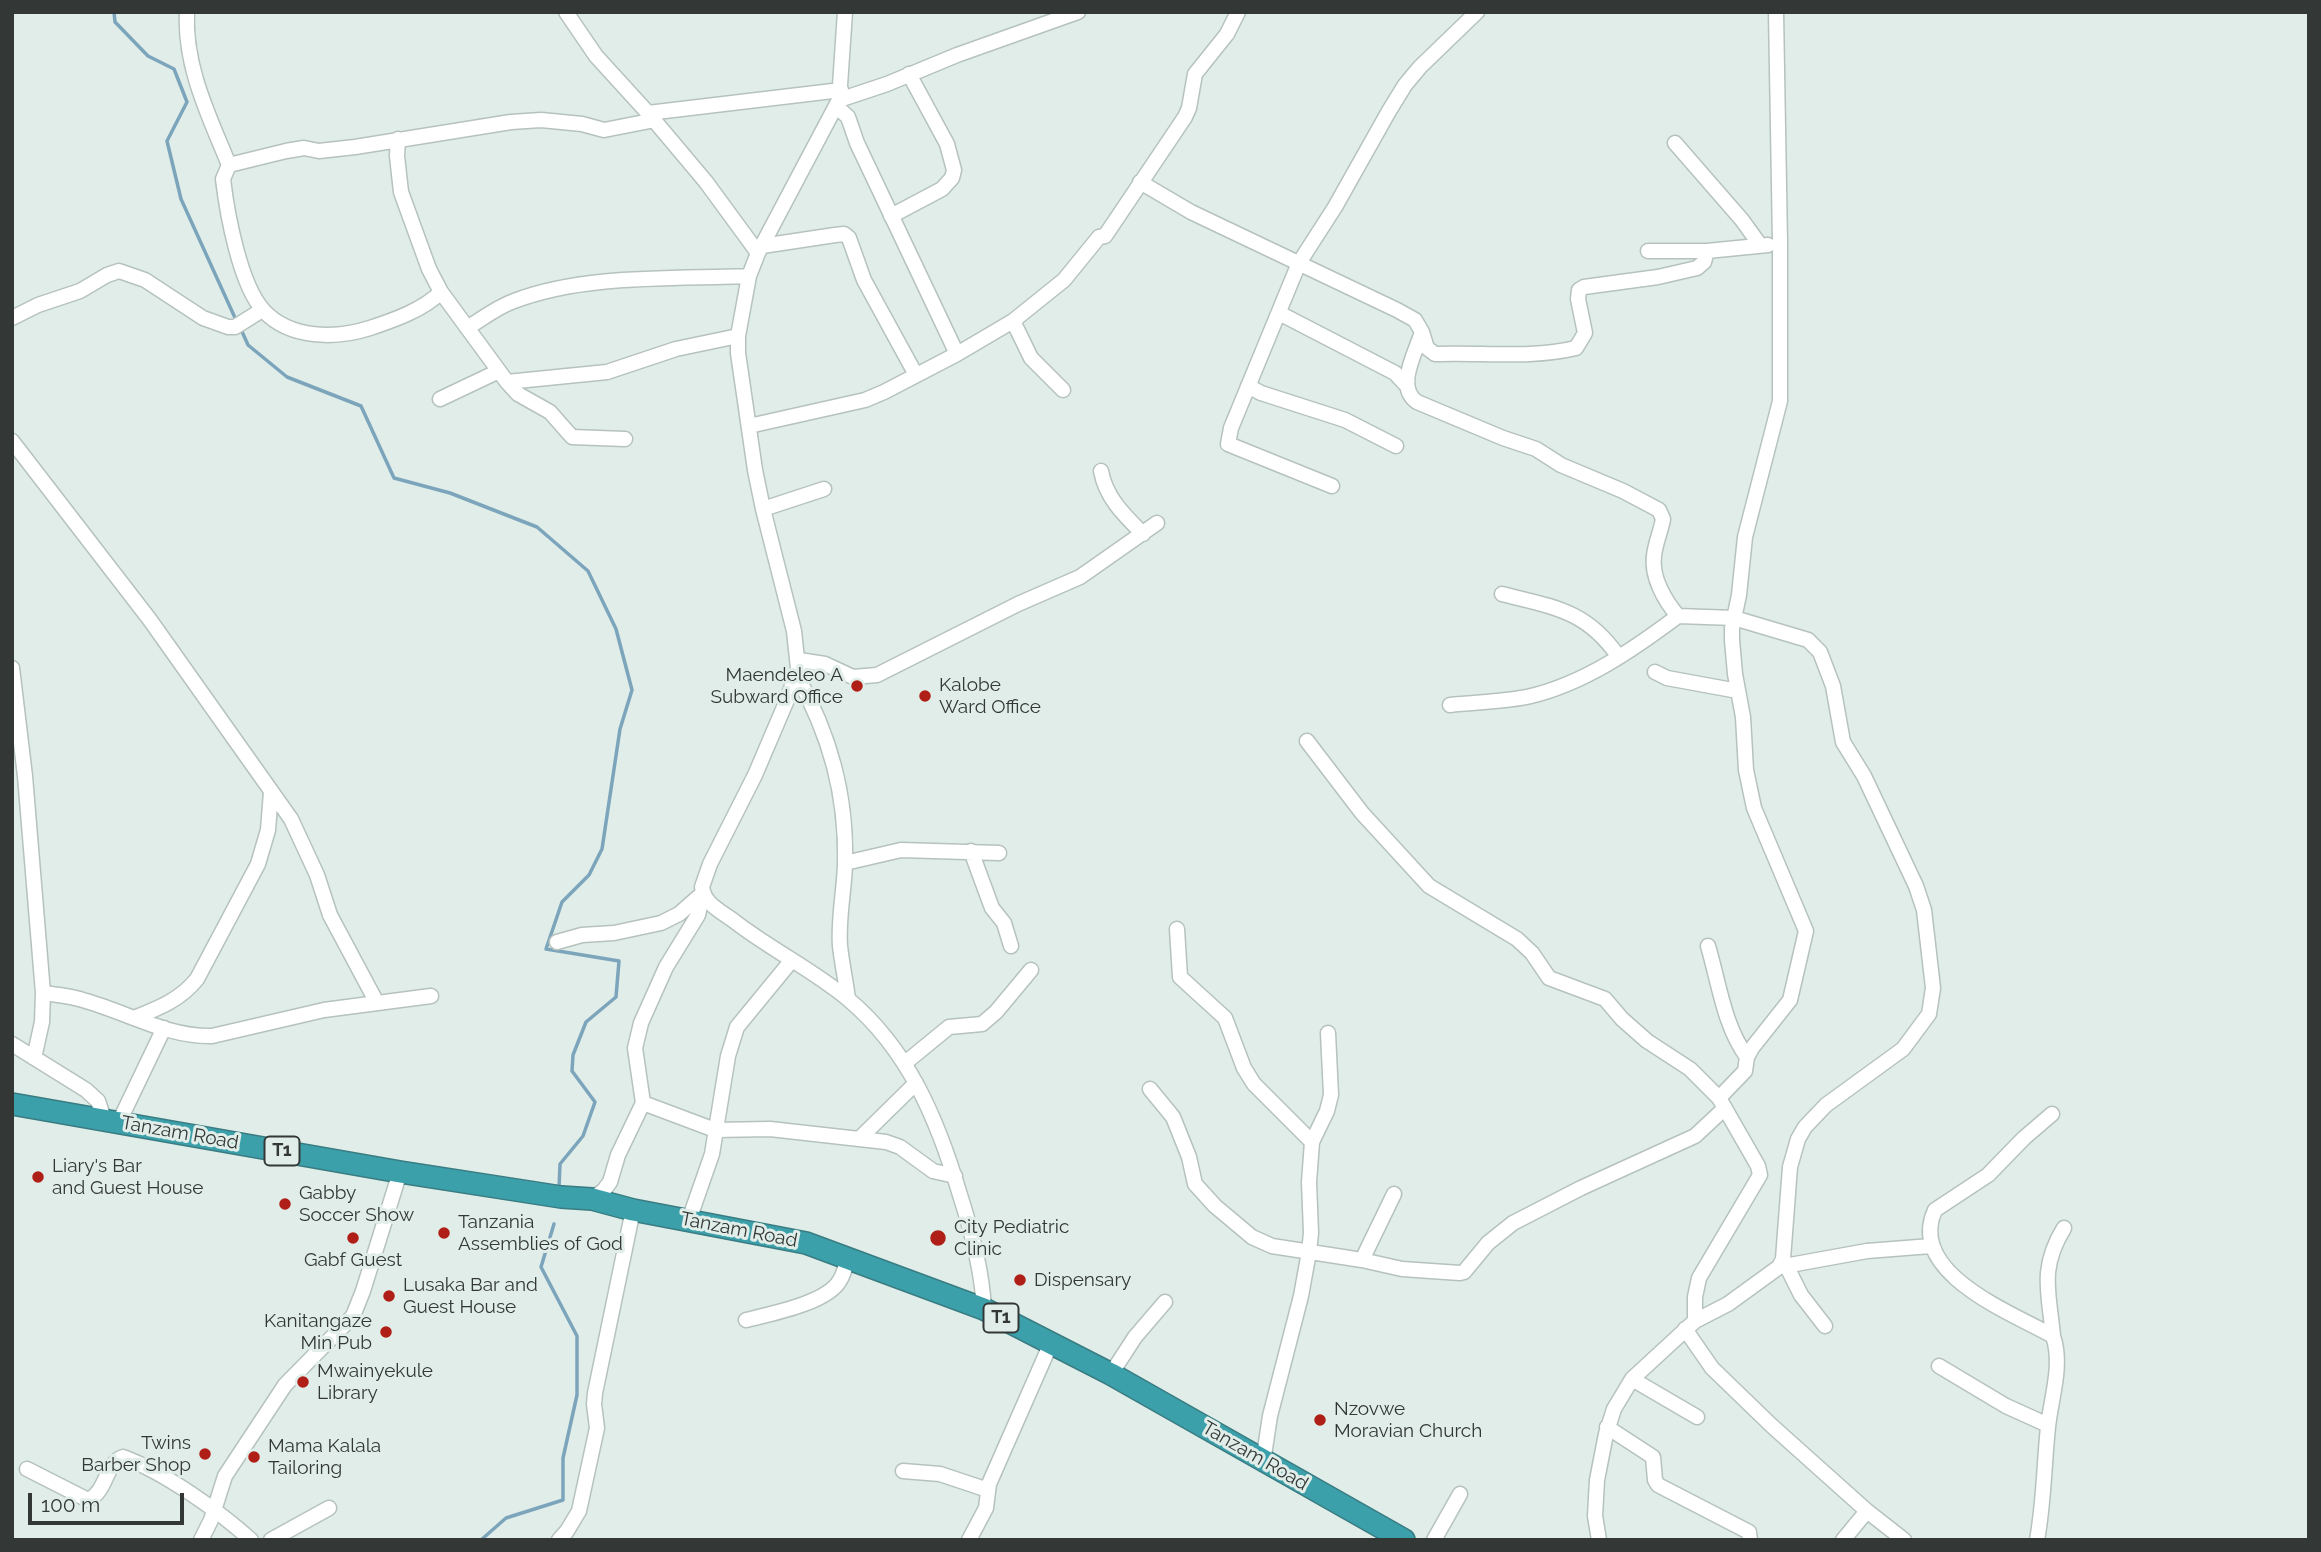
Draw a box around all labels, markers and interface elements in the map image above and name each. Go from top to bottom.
place label: Maendeleo A Subward Office [710,664,843,708]
place label: Kalobe Ward Office [939,674,1041,718]
marker: Maendeleo A Subward Office [849,678,865,694]
marker: Kalobe Ward Office [917,688,933,704]
street label: Tanzam Road [120,1111,240,1155]
road number: T1 [264,1136,300,1166]
place label: Liary's Bar and Guest House [52,1155,203,1199]
marker: Liary's Bar and Guest House [30,1169,46,1185]
place label: Gabby Soccer Show [299,1182,414,1226]
marker: Gabby Soccer Show [277,1196,293,1212]
street label: Tanzam Road [679,1207,799,1253]
place label: Tanzania Assemblies of God [458,1211,623,1255]
place label: City Pediatric Clinic [954,1216,1069,1260]
marker: Tanzania Assemblies of God [436,1225,452,1241]
marker: City Pediatric Clinic [928,1228,948,1248]
marker: Gabf Guest [345,1230,361,1246]
place label: Gabf Guest [304,1249,402,1271]
place label: Dispensary [1034,1269,1131,1291]
marker: Dispensary [1012,1272,1028,1288]
place label: Lusaka Bar and Guest House [403,1274,538,1318]
marker: Lusaka Bar and Guest House [381,1288,397,1304]
road number: T1 [984,1303,1018,1332]
place label: Kanitangaze Min Pub [264,1310,372,1354]
marker: Kanitangaze Min Pub [378,1324,394,1340]
place label: Mwainyekule Library [317,1360,433,1404]
marker: Mwainyekule Library [295,1374,311,1390]
place label: Nzovwe Moravian Church [1334,1398,1482,1442]
marker: Nzovwe Moravian Church [1312,1412,1328,1428]
street label: Tanzam Road [1198,1416,1312,1496]
place label: Twins Barber Shop [81,1432,191,1476]
place label: Mama Kalala Tailoring [268,1435,381,1479]
marker: Twins Barber Shop [197,1446,213,1462]
marker: Mama Kalala Tailoring [246,1449,262,1465]
scale bar [32,1478,187,1522]
text: 100 m [41,1492,100,1517]

